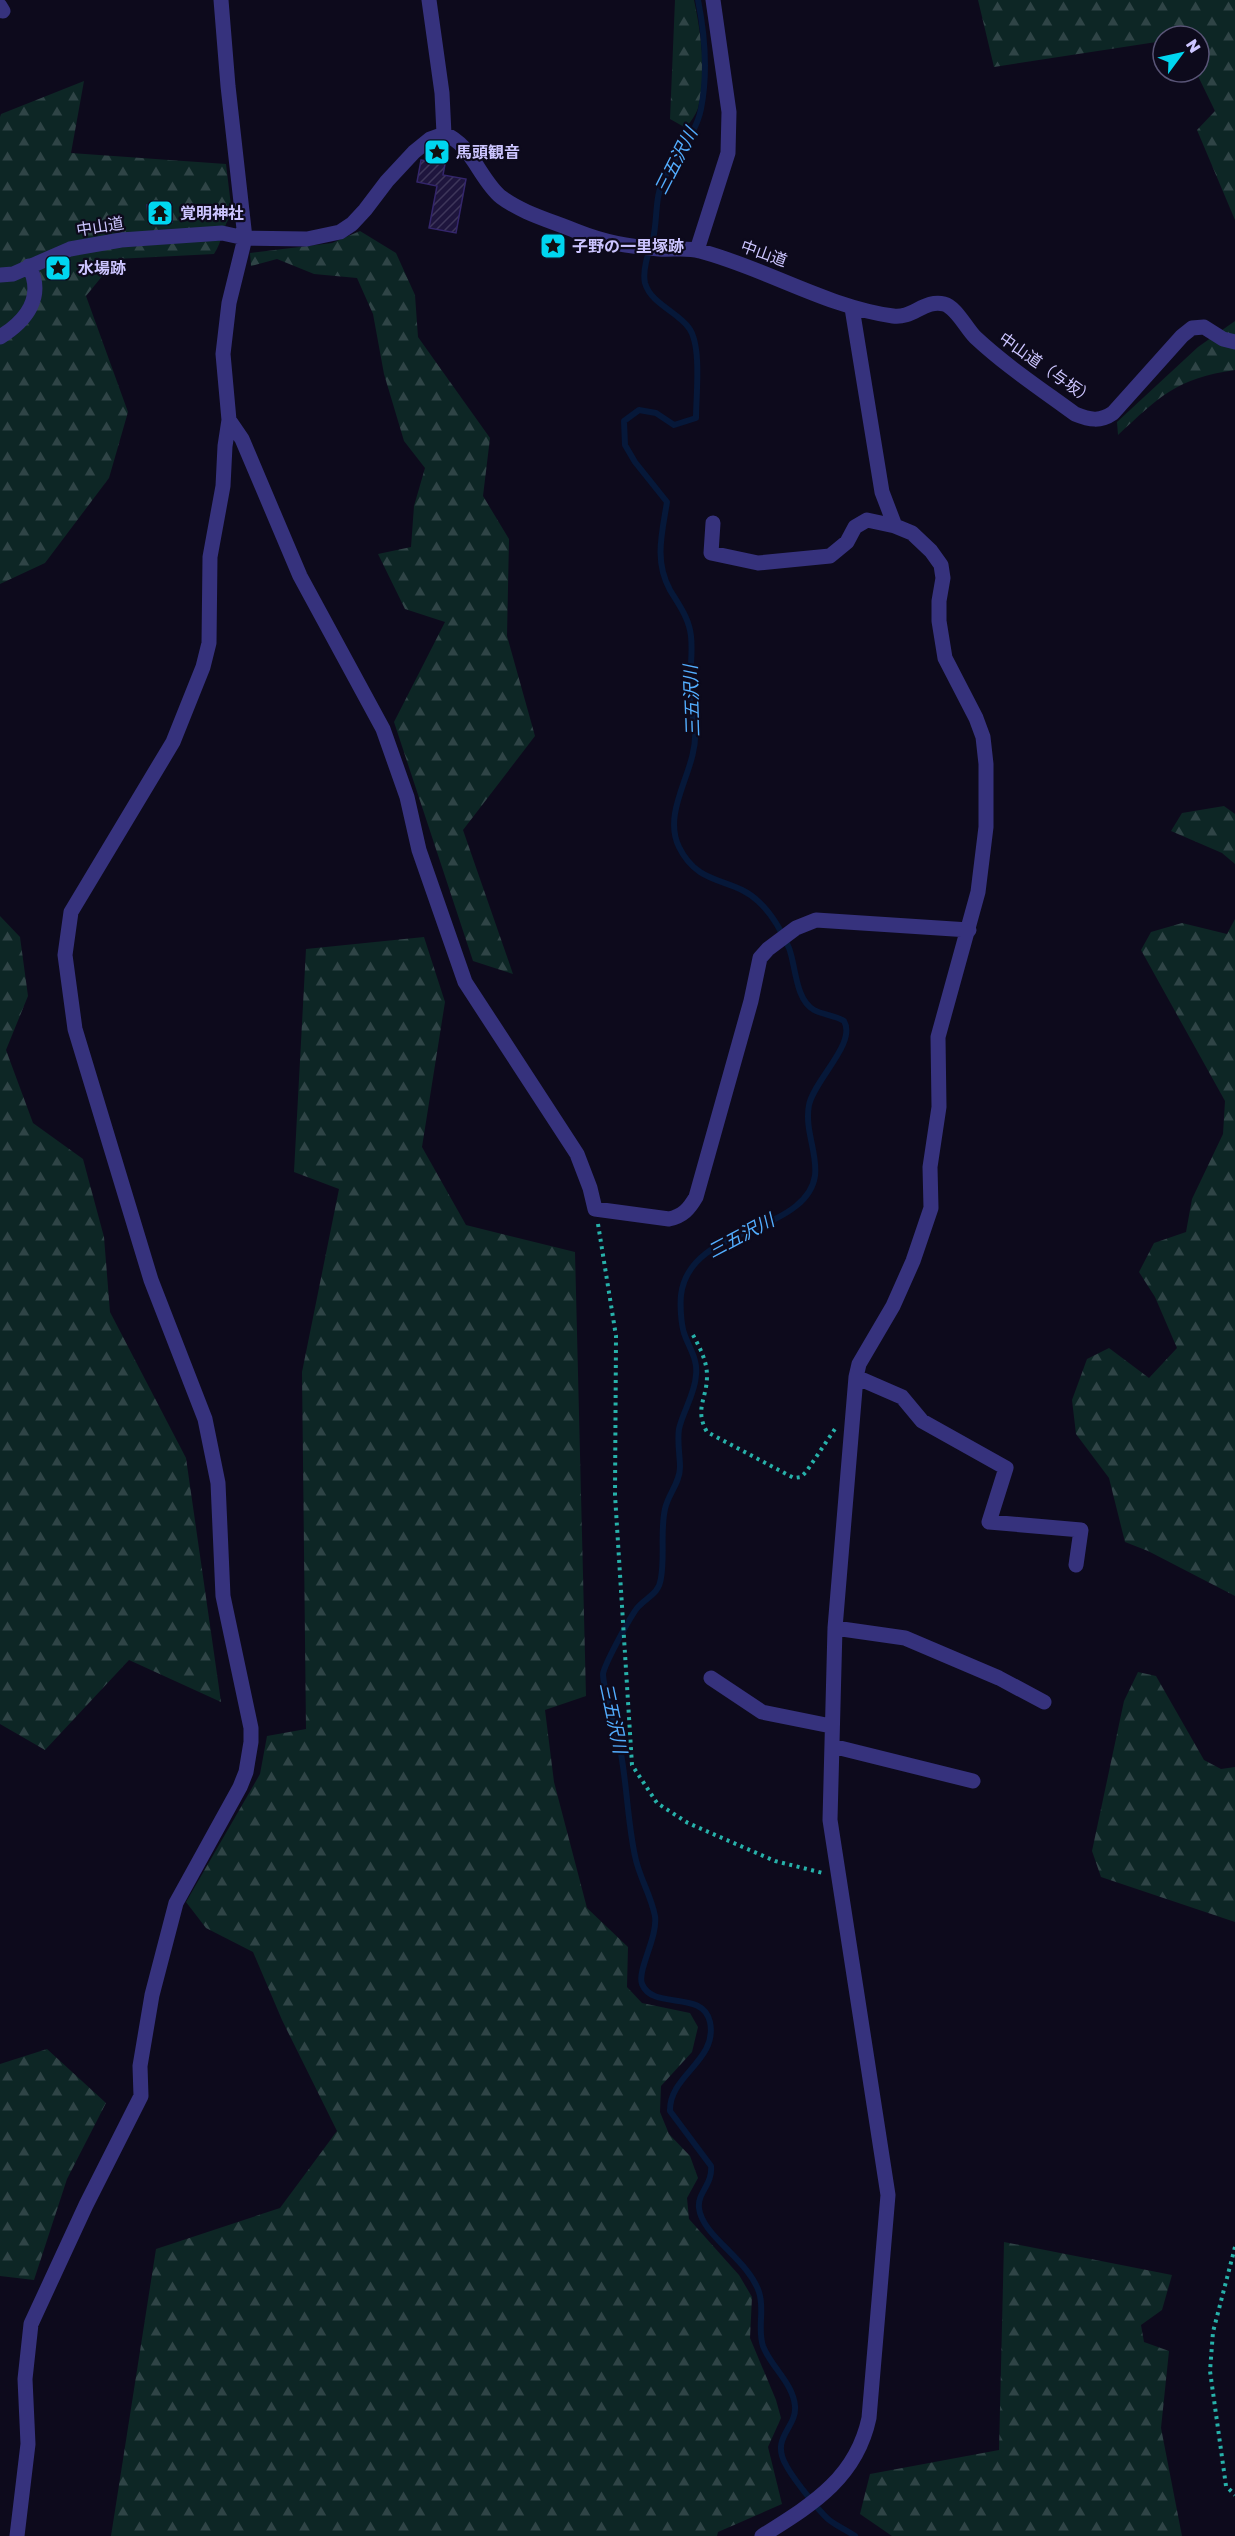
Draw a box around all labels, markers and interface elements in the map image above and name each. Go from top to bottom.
north arrow [1151,24,1211,84]
text: N [1182,35,1205,56]
water label: 三五沢川 [649,122,702,198]
place icon: 馬頭観音 [422,137,452,167]
place label: 馬頭観音 [456,142,520,162]
temple icon: 覚明神社 [145,198,175,228]
place label: 覚明神社 [180,203,244,223]
street label: 中山道 [75,212,125,240]
place icon: 子野の一里塚跡 [538,231,568,261]
street label: 中山道 [738,235,790,271]
place label: 子野の一里塚跡 [572,236,684,256]
place icon: 水場跡 [43,253,73,283]
place label: 水場跡 [78,258,126,278]
street label: 中山道（与坂） [995,328,1099,408]
water label: 三五沢川 [679,663,703,737]
water label: 三五沢川 [704,1208,779,1262]
water label: 三五沢川 [596,1680,633,1757]

